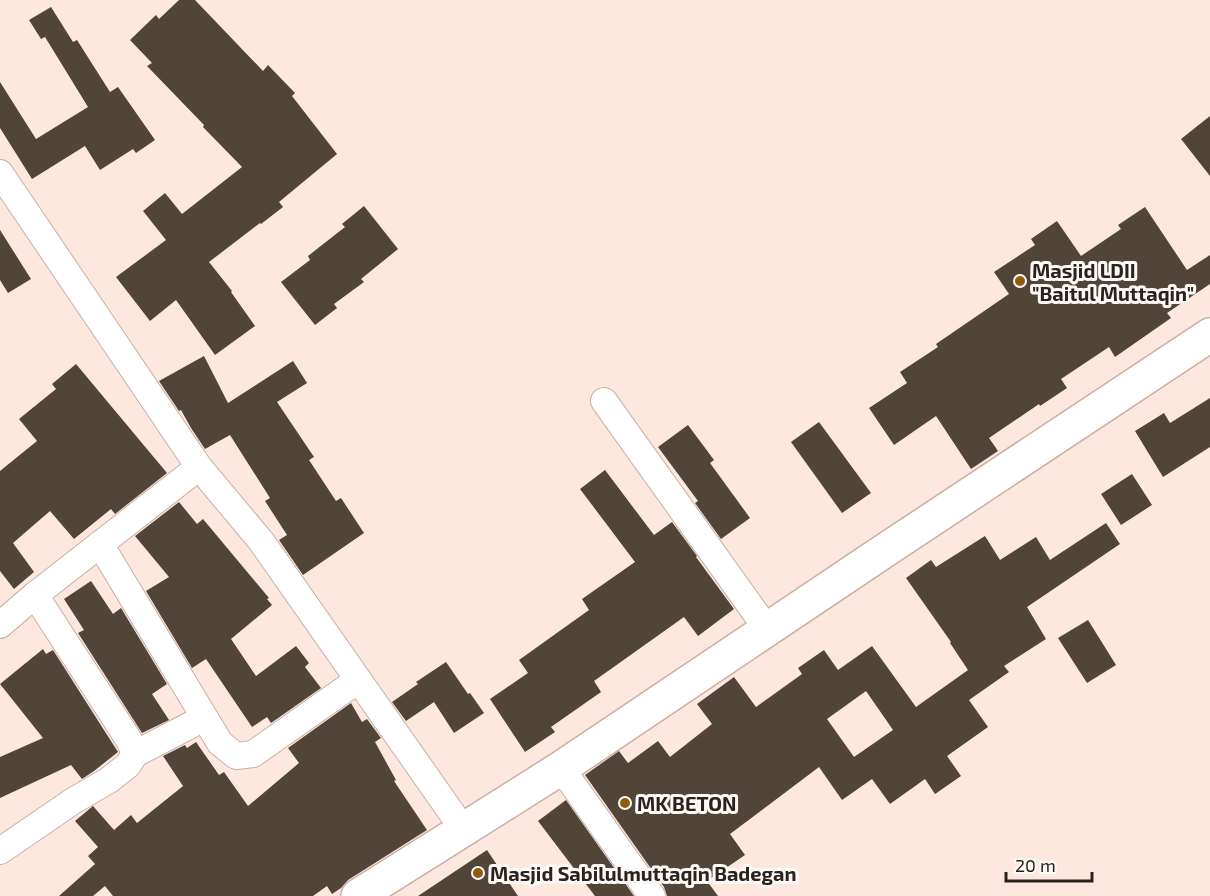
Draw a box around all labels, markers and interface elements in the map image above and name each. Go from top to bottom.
place label: Masjid LDII "Baitul Muttaqin" [1032,258,1194,305]
marker: Masjid LDII "Baitul Muttaqin" [1013,274,1027,288]
place label: MK BETON [637,791,737,815]
marker: MK BETON [618,796,632,810]
scale bar [1006,845,1092,883]
text: 20 m [1015,854,1056,876]
place label: Masjid Sabilulmuttaqin Badegan [490,861,797,885]
marker: Masjid Sabilulmuttaqin Badegan [471,866,485,880]

